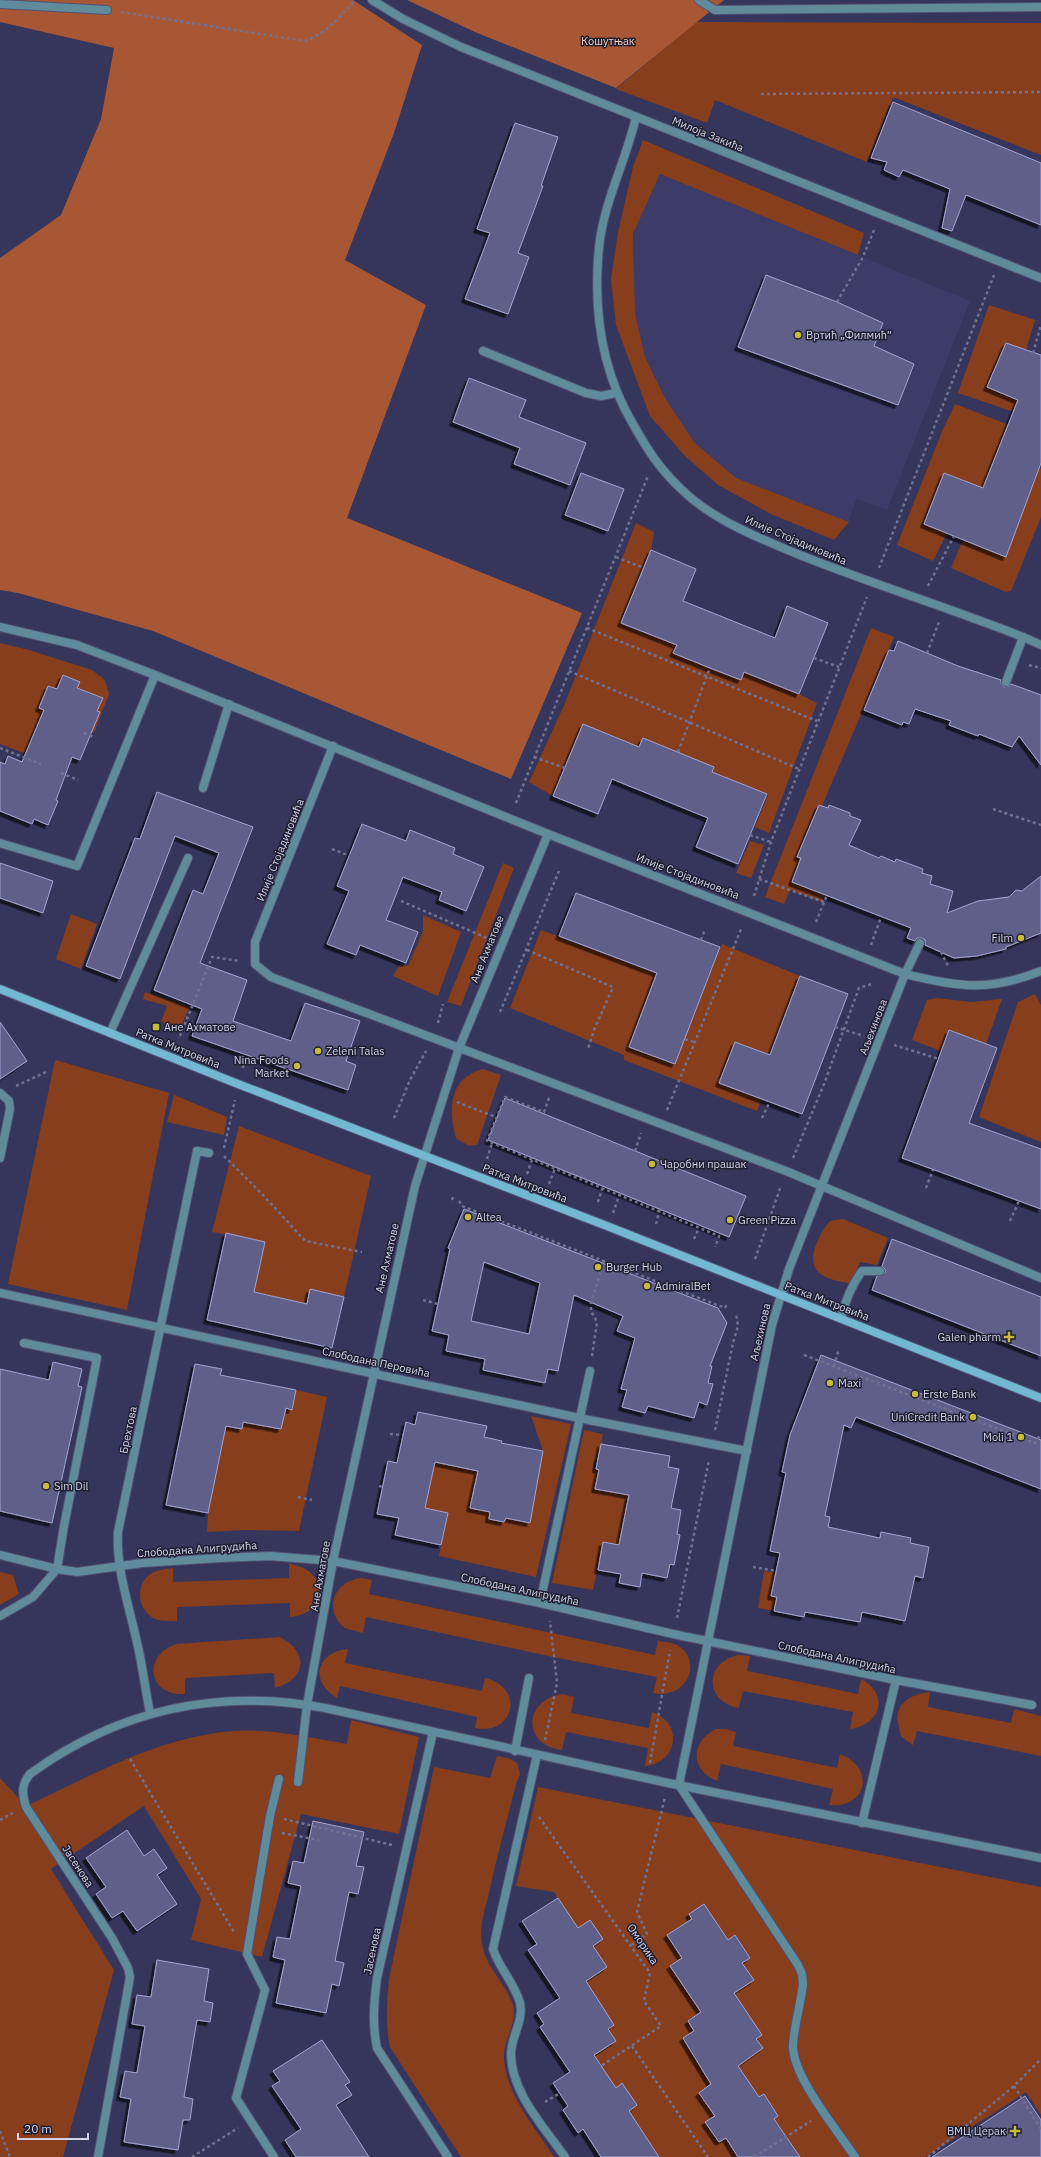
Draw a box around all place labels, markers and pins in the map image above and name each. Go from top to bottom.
place label: Вртић „Филмић” [806,328,892,342]
marker: Вртић „Филмић” [793,330,803,340]
place label: Film [992,931,1013,945]
marker: Film [1016,933,1026,943]
place label: Ане Ахматове [164,1020,236,1034]
marker: Ане Ахматове [151,1022,161,1032]
place label: Zeleni Talas [326,1044,385,1058]
marker: Zeleni Talas [313,1046,323,1056]
place label: Nina Foods Market [234,1053,289,1080]
marker: Nina Foods Market [292,1061,302,1071]
place label: Чаробни прашак [660,1157,747,1171]
marker: Чаробни прашак [647,1159,657,1169]
place label: Altea [476,1210,502,1224]
marker: Altea [463,1212,473,1222]
place label: Green Pizza [738,1213,796,1227]
marker: Green Pizza [725,1215,735,1225]
place label: Burger Hub [606,1260,662,1274]
marker: Burger Hub [593,1262,603,1272]
place label: AdmiralBet [655,1279,711,1293]
marker: AdmiralBet [642,1281,652,1291]
place label: Galen pharm [937,1330,1001,1344]
marker: Galen pharm [1004,1332,1014,1342]
place label: Maxi [838,1376,861,1390]
marker: Maxi [825,1378,835,1388]
place label: Erste Bank [923,1387,976,1401]
marker: Erste Bank [910,1389,920,1399]
place label: UniCredit Bank [891,1410,965,1424]
marker: UniCredit Bank [968,1412,978,1422]
place label: Moli 1 [983,1430,1013,1444]
marker: Moli 1 [1016,1432,1026,1442]
place label: Sim Dil [54,1479,88,1493]
marker: Sim Dil [41,1481,51,1491]
place label: ВМЦ Церак [947,2124,1006,2138]
marker: ВМЦ Церак [1009,2125,1021,2137]

